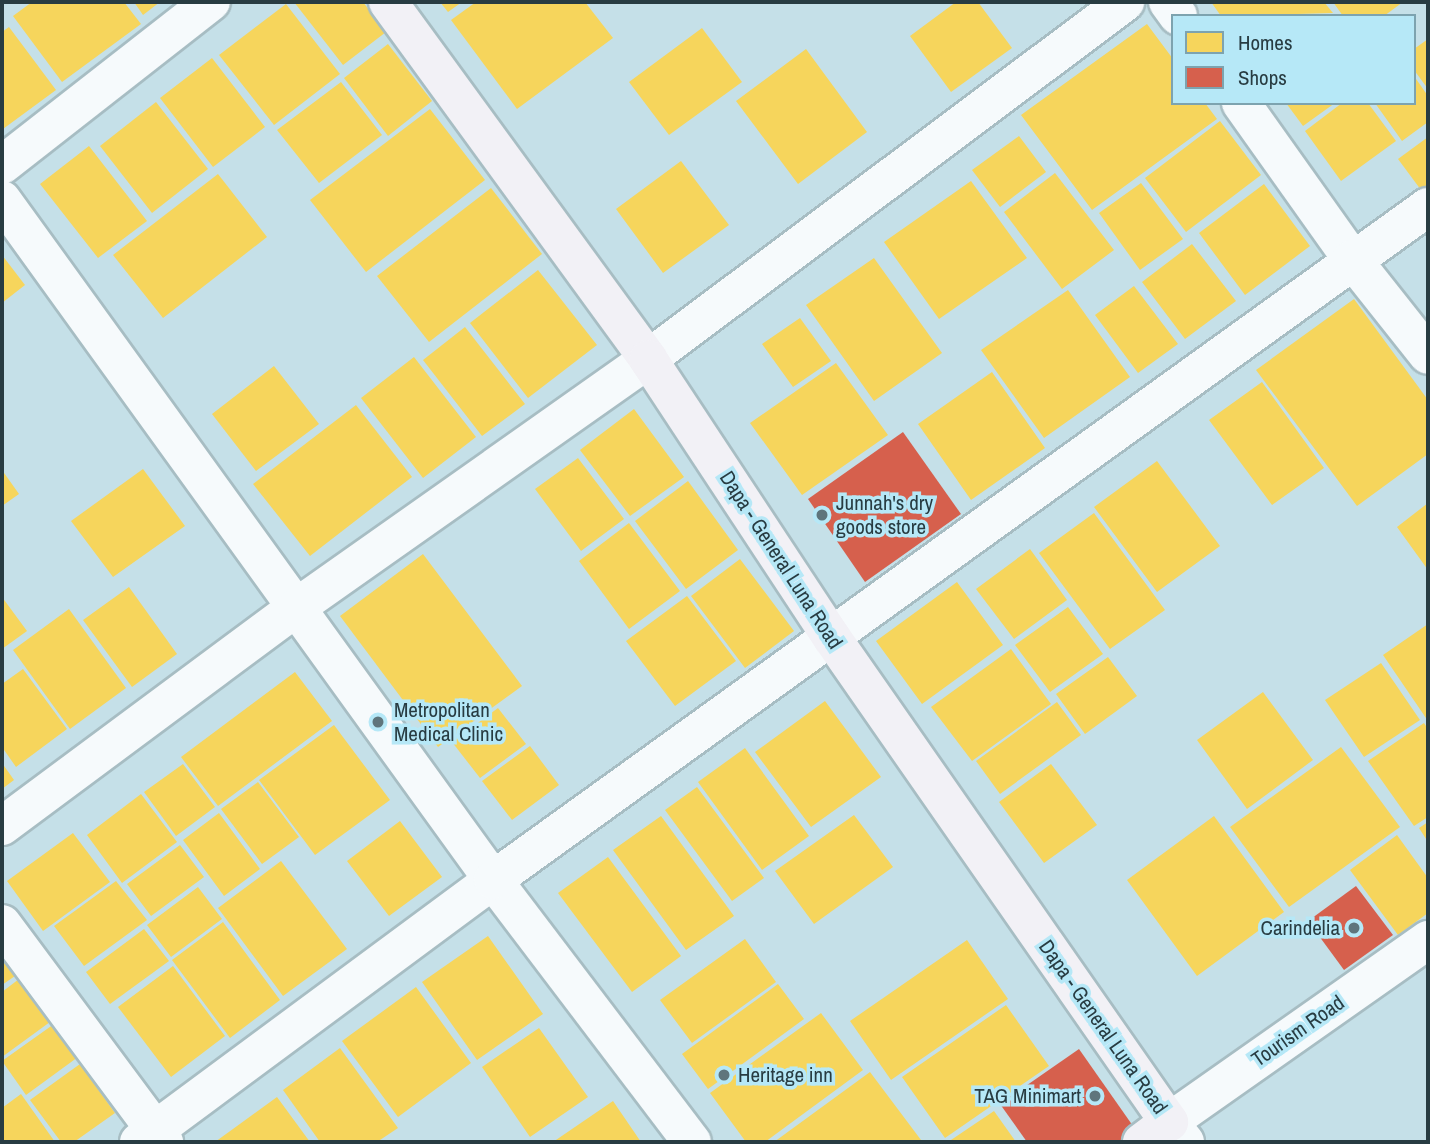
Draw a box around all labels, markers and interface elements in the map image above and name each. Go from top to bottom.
legend [1171,14,1416,105]
text: Homes [1238,28,1293,57]
text: Shops [1238,63,1287,92]
street label: Dapa - General Luna Road [714,466,848,654]
place label: Junnah's dry goods store [836,490,933,540]
marker: Junnah's dry goods store [814,507,830,523]
place label: Metropolitan Medical Clinic [394,697,503,747]
marker: Metropolitan Medical Clinic [368,712,388,732]
place label: Carindelia [1261,915,1340,941]
marker: Carindelia [1346,920,1362,936]
street label: Dapa - General Luna Road [1033,935,1173,1119]
street label: Tourism Road [1247,990,1349,1072]
place label: Heritage inn [738,1062,833,1088]
marker: Heritage inn [716,1067,732,1083]
place label: TAG Minimart [974,1083,1081,1109]
marker: TAG Minimart [1087,1088,1103,1104]

